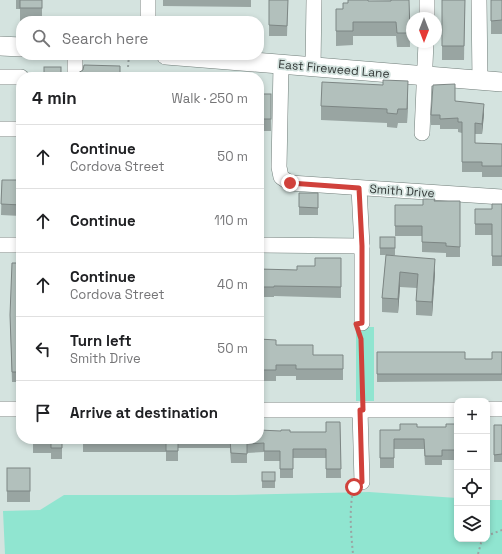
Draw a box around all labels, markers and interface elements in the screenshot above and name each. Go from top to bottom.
north arrow [406,12,442,48]
search box [16,16,264,60]
icon: search [30,27,52,49]
text: Search here [62,29,148,48]
street label: East Fireweed Lane [278,56,390,82]
text: 4 min [32,87,77,109]
text: Walk · 250 m [172,90,248,107]
text: Continue [70,139,136,158]
icon: ahead [32,146,54,168]
text: 50 m [217,148,248,165]
text: Cordova Street [70,158,165,175]
route end [281,174,299,192]
street label: Smith Drive [369,181,435,201]
icon: ahead [32,210,54,232]
text: Continue [70,211,136,230]
text: 110 m [214,212,248,229]
text: Continue [70,267,136,286]
icon: ahead [32,274,54,296]
text: 40 m [217,276,248,293]
text: Cordova Street [70,286,165,303]
text: Turn left [70,331,132,350]
icon: left [32,338,54,360]
text: 50 m [217,340,248,357]
text: Smith Drive [70,350,141,367]
map controls [454,398,490,542]
button: + [454,398,490,434]
icon: arrive [32,402,54,424]
text: Arrive at destination [70,403,218,422]
button: − [454,434,490,470]
button: locate [454,470,490,506]
route start [345,478,363,496]
button: layers [454,506,490,542]

